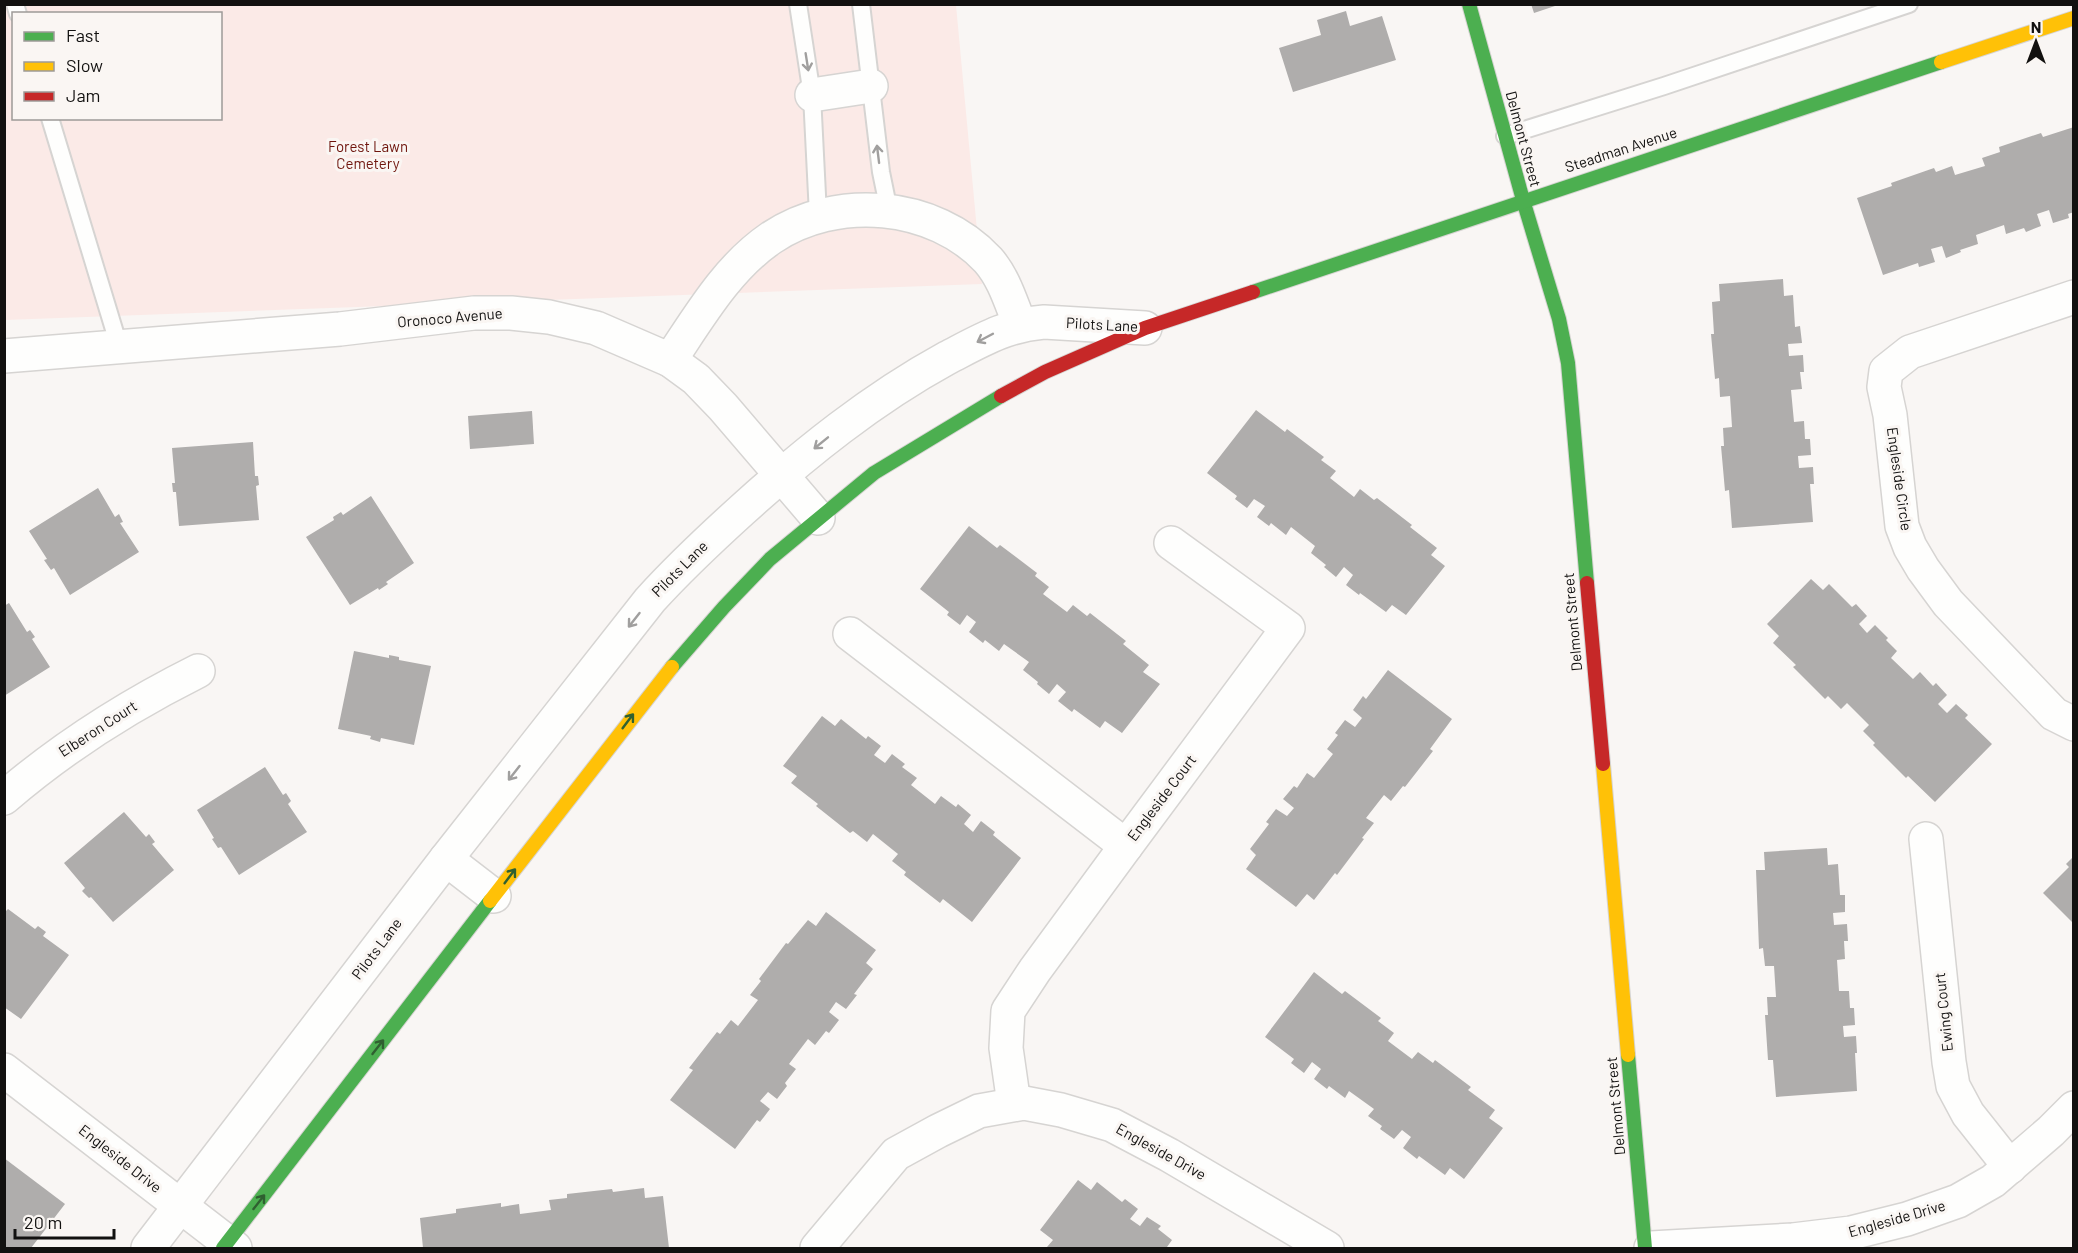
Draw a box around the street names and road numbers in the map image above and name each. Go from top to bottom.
street label: Delmont Street [1503,89,1545,189]
street label: Steadman Avenue [1562,122,1679,176]
street label: Oronoco Avenue [397,303,503,331]
street label: Pilots Lane [1066,313,1139,335]
street label: Engleside Circle [1884,426,1916,532]
street label: Pilots Lane [647,536,711,600]
street label: Delmont Street [1559,572,1585,672]
street label: Elberon Court [55,696,140,760]
street label: Engleside Court [1123,751,1199,844]
street label: Pilots Lane [347,914,405,983]
street label: Ewing Court [1930,972,1956,1052]
street label: Delmont Street [1602,1056,1628,1156]
street label: Engleside Drive [1113,1119,1210,1183]
street label: Engleside Drive [76,1120,166,1196]
street label: Engleside Drive [1846,1196,1947,1240]

